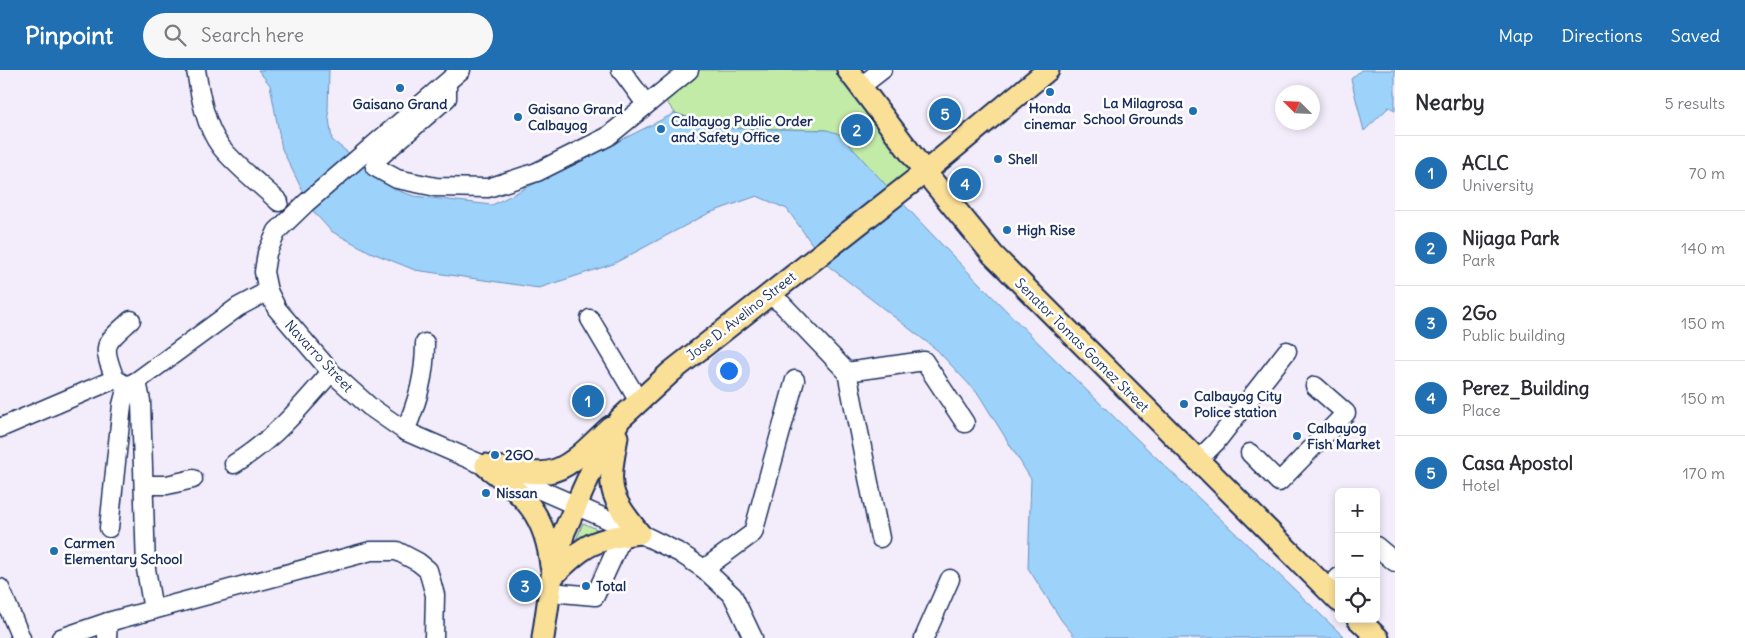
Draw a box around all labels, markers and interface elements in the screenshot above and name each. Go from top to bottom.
search box [143,13,493,58]
text: Pinpoint [25,20,113,50]
icon: search [161,21,189,49]
text: Search here [201,23,304,47]
text: Map [1498,24,1533,47]
text: Directions [1561,24,1643,47]
text: Saved [1671,24,1720,47]
marker: Gaisano Grand [394,82,406,94]
north arrow [1275,85,1320,130]
marker: Honda cinemar [1044,86,1056,98]
text: Nearby [1415,89,1485,116]
text: 5 results [1664,93,1725,113]
place label: La Milagrosa School Grounds [1083,94,1184,128]
place label: Gaisano Grand [353,95,448,113]
pin: 5 [929,95,961,133]
place label: Honda cinemar [1024,99,1076,133]
place label: Gaisano Grand Calbayog [528,100,624,134]
marker: La Milagrosa School Grounds [1187,105,1199,117]
marker: Gaisano Grand Calbayog [512,111,524,123]
pin: 2 [841,111,873,149]
place label: Calbayog Public Order and Safety Office [671,112,813,146]
marker: Calbayog Public Order and Safety Office [655,123,667,135]
place label: Shell [1008,150,1038,168]
text: ACLC [1462,151,1509,175]
marker: Shell [992,153,1004,165]
text: 1 [1428,163,1434,183]
text: 70 m [1689,163,1725,183]
pin: 4 [949,165,981,203]
text: University [1462,175,1534,195]
place label: High Rise [1017,221,1076,239]
marker: High Rise [1001,224,1013,236]
text: Nijaga Park [1462,226,1560,250]
text: 2 [1427,238,1435,258]
text: 140 m [1681,238,1725,258]
text: Park [1462,250,1495,270]
street label: Jose D. Avelino Street [683,267,800,364]
street label: Senator Tomas Gomez Street [1011,274,1153,416]
text: 2Go [1462,301,1497,325]
text: 3 [1426,313,1436,333]
text: 150 m [1681,313,1725,333]
street label: Navarro Street [281,316,357,396]
text: Public building [1462,325,1565,345]
your location [716,358,742,384]
text: Perez_Building [1462,376,1589,400]
pin: 1 [572,382,604,420]
place label: Calbayog City Police station [1194,387,1282,421]
text: 4 [1426,388,1436,408]
text: 150 m [1681,388,1725,408]
marker: Calbayog City Police station [1178,398,1190,410]
text: Place [1462,400,1501,420]
place label: Calbayog Fish Market [1307,419,1380,453]
marker: Calbayog Fish Market [1291,430,1303,442]
place label: 2GO [505,446,534,464]
marker: 2GO [489,449,501,461]
text: Casa Apostol [1462,451,1573,475]
text: 5 [1426,463,1436,483]
text: 170 m [1682,463,1725,483]
text: Hotel [1462,475,1500,495]
place label: Nissan [496,484,538,502]
marker: Nissan [480,487,492,499]
map controls [1335,488,1380,623]
button: + [1335,488,1380,533]
button: − [1335,533,1380,578]
place label: Carmen Elementary School [64,534,182,568]
marker: Carmen Elementary School [48,545,60,557]
pin: 3 [509,567,541,605]
place label: Total [596,577,626,595]
button: locate [1335,578,1380,623]
marker: Total [580,580,592,592]

